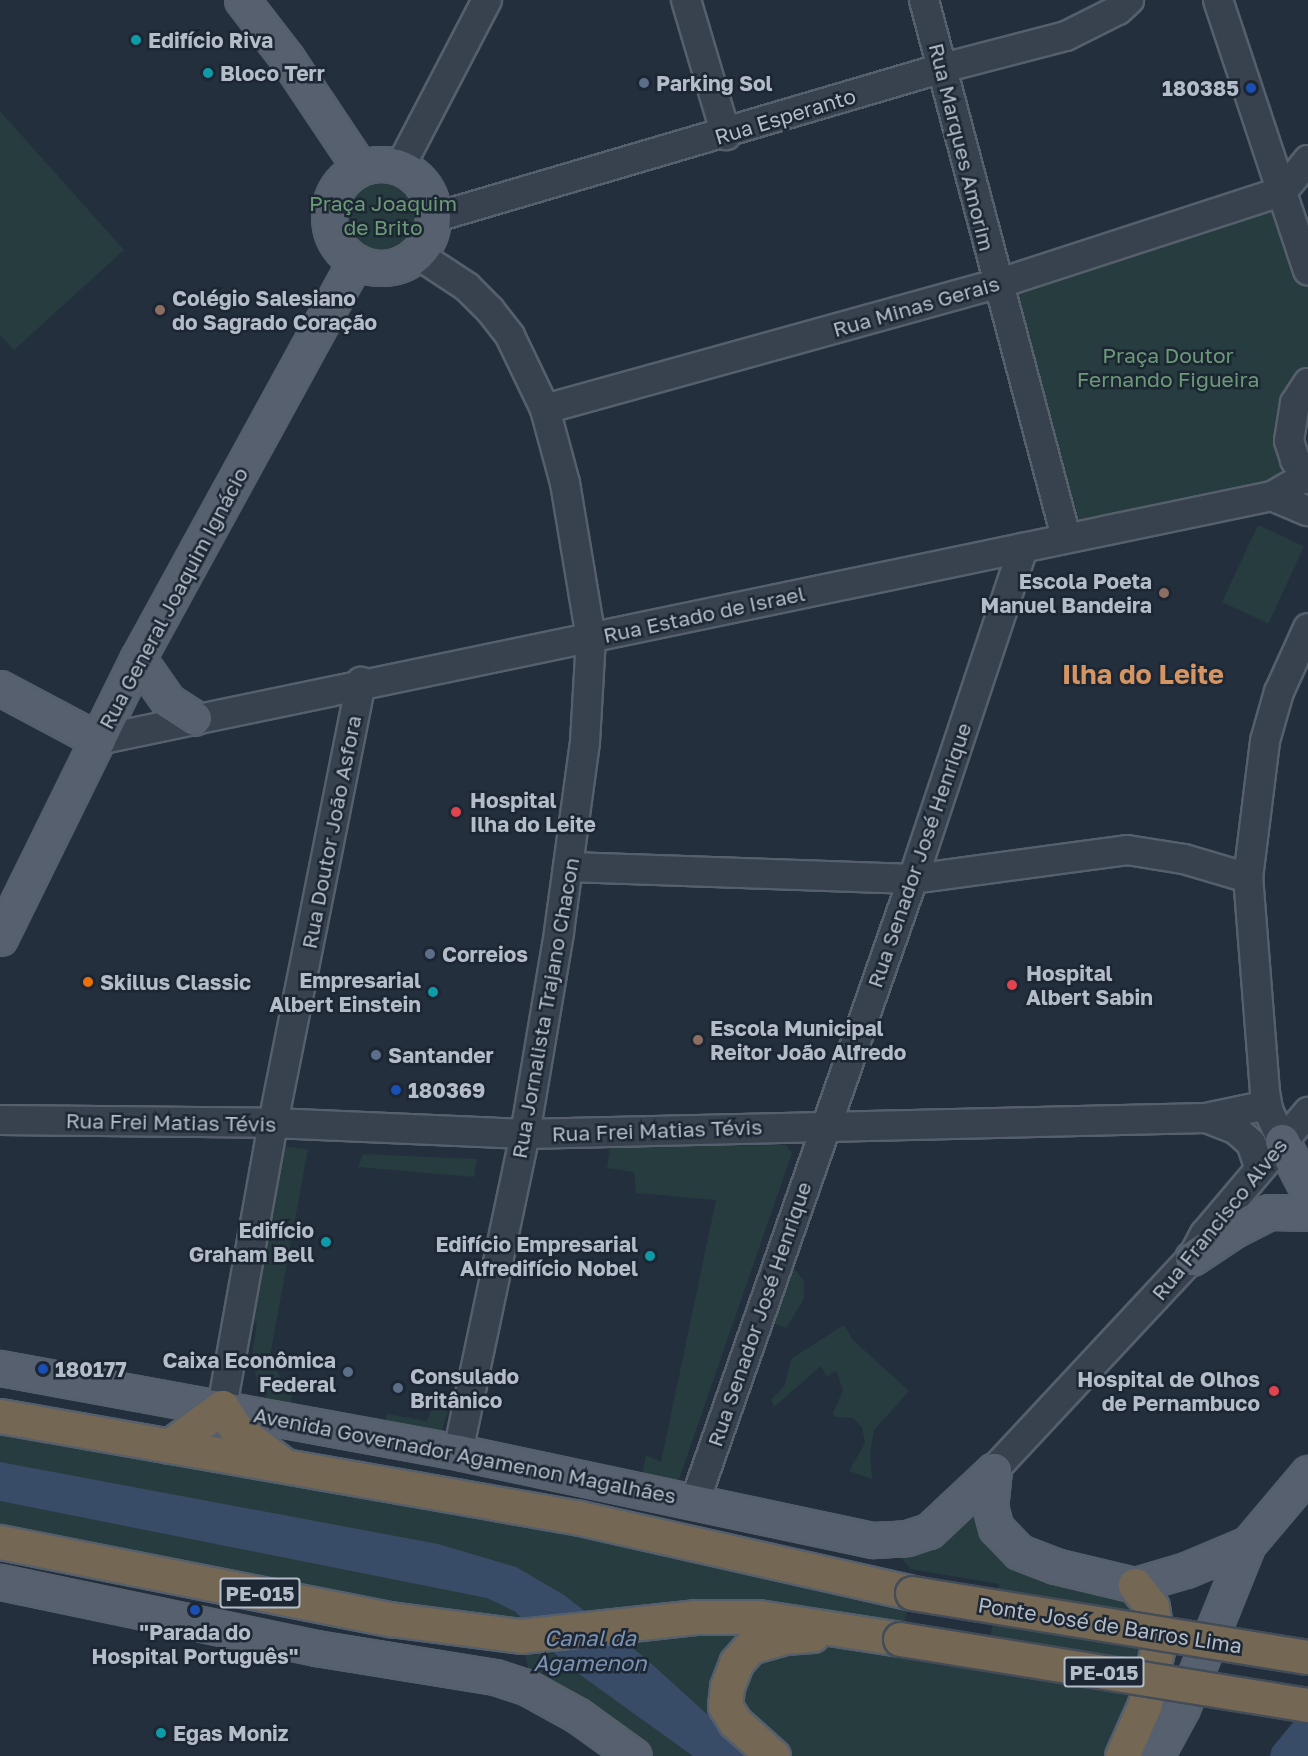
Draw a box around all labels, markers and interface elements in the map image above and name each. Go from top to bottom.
place label: Edifício Riva [148,27,273,53]
marker: Edifício Riva [129,33,143,47]
street label: Rua Marques Amorim [924,40,1000,254]
place label: Bloco Terr [220,60,325,86]
marker: Bloco Terr [201,66,215,80]
place label: Parking Sol [656,70,773,96]
place label: 180385 [1162,75,1239,101]
marker: Parking Sol [637,76,651,90]
marker: 180385 [1244,81,1258,95]
street label: Rua Esperanto [711,83,859,149]
park label: Praça Joaquim de Brito [309,190,457,240]
street label: Rua Minas Gerais [830,270,1002,342]
place label: Colégio Salesiano do Sagrado Coração [172,285,377,335]
marker: Colégio Salesiano do Sagrado Coração [153,303,167,317]
park label: Praça Doutor Fernando Figueira [1077,342,1259,392]
street label: Rua General Joaquim Ignácio [93,463,253,733]
place label: Escola Poeta Manuel Bandeira [980,568,1152,618]
street label: Rua Estado de Israel [601,580,807,648]
marker: Escola Poeta Manuel Bandeira [1157,586,1171,600]
district label: Ilha do Leite [1062,659,1224,691]
street label: Rua Doutor João Asfora [296,713,366,951]
street label: Rua Senador José Henrique [862,719,976,991]
place label: Hospital Ilha do Leite [470,787,596,837]
marker: Hospital Ilha do Leite [447,803,465,821]
street label: Rua Jornalista Trajano Chacon [506,856,584,1160]
place label: Correios [442,941,528,967]
marker: Correios [423,947,437,961]
place label: Hospital Albert Sabin [1026,960,1153,1010]
place label: Empresarial Albert Einstein [269,967,421,1017]
place label: Skillus Classic [100,969,251,995]
marker: Skillus Classic [81,975,95,989]
marker: Hospital Albert Sabin [1003,976,1021,994]
marker: Empresarial Albert Einstein [426,985,440,999]
place label: Escola Municipal Reitor João Alfredo [710,1015,906,1065]
marker: Escola Municipal Reitor João Alfredo [691,1033,705,1047]
place label: Santander [388,1042,494,1068]
marker: Santander [369,1048,383,1062]
place label: 180369 [408,1077,485,1103]
marker: 180369 [389,1083,403,1097]
street label: Rua Frei Matias Tévis [65,1108,277,1136]
street label: Rua Frei Matias Tévis [551,1114,763,1146]
street label: Rua Francisco Alves [1146,1133,1292,1305]
street label: Rua Senador José Henrique [702,1178,816,1450]
place label: Edifício Graham Bell [189,1217,314,1267]
place label: Edifício Empresarial Alfredifício Nobel [435,1231,638,1281]
marker: Edifício Graham Bell [319,1235,333,1249]
marker: Edifício Empresarial Alfredifício Nobel [643,1249,657,1263]
place label: Caixa Econômica Federal [162,1347,336,1397]
place label: 180177 [55,1356,127,1382]
marker: 180177 [36,1362,50,1376]
place label: Consulado Britânico [410,1363,519,1413]
marker: Caixa Econômica Federal [341,1365,355,1379]
place label: Hospital de Olhos de Pernambuco [1077,1366,1260,1416]
marker: Consulado Britânico [391,1381,405,1395]
marker: Hospital de Olhos de Pernambuco [1265,1382,1283,1400]
street label: Avenida Governador Agamenon Magalhães [252,1402,678,1508]
road number: PE-015 [220,1576,300,1610]
street label: Ponte José de Barros Lima [976,1592,1244,1658]
marker: "Parada do Hospital Português" [188,1603,202,1617]
place label: "Parada do Hospital Português" [91,1619,299,1669]
water label: Canal da Agamenon [534,1624,646,1676]
road number: PE-015 [1064,1655,1144,1689]
place label: Egas Moniz [173,1720,289,1746]
marker: Egas Moniz [154,1726,168,1740]

